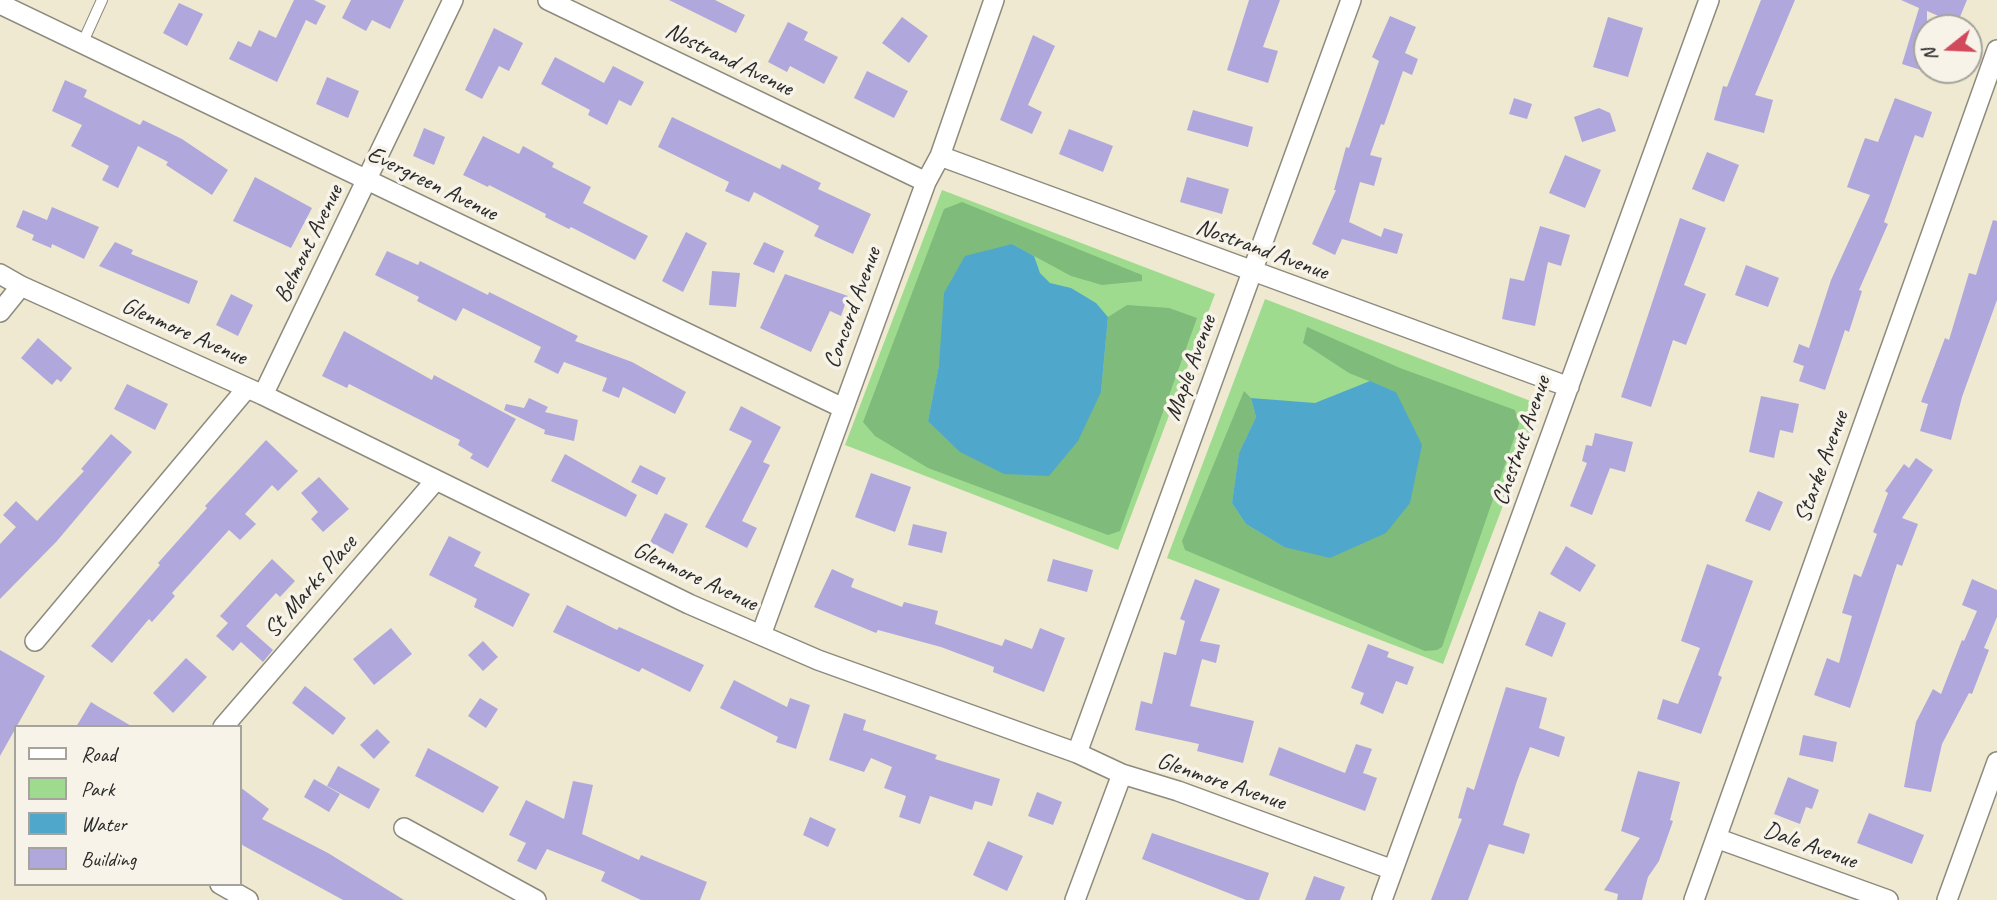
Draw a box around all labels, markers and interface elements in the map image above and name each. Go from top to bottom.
north arrow [1913,14,1983,84]
street label: Nostrand Avenue [660,17,798,103]
text: N [1917,46,1943,64]
street label: Evergreen Avenue [362,140,502,228]
street label: Belmont Avenue [268,180,350,308]
street label: Nostrand Avenue [1192,213,1332,287]
street label: Concord Avenue [818,244,888,372]
street label: Glenmore Avenue [117,292,251,372]
street label: Maple Avenue [1159,312,1223,424]
street label: Chestnut Avenue [1486,373,1558,509]
street label: Starke Avenue [1789,407,1855,527]
street label: St Marks Place [258,530,364,644]
street label: Glenmore Avenue [628,536,762,618]
legend [14,725,242,886]
text: Road [81,741,116,767]
street label: Glenmore Avenue [1153,747,1289,817]
text: Park [81,776,114,802]
text: Water [81,811,127,837]
street label: Dale Avenue [1759,816,1861,876]
text: Building [81,846,136,872]

